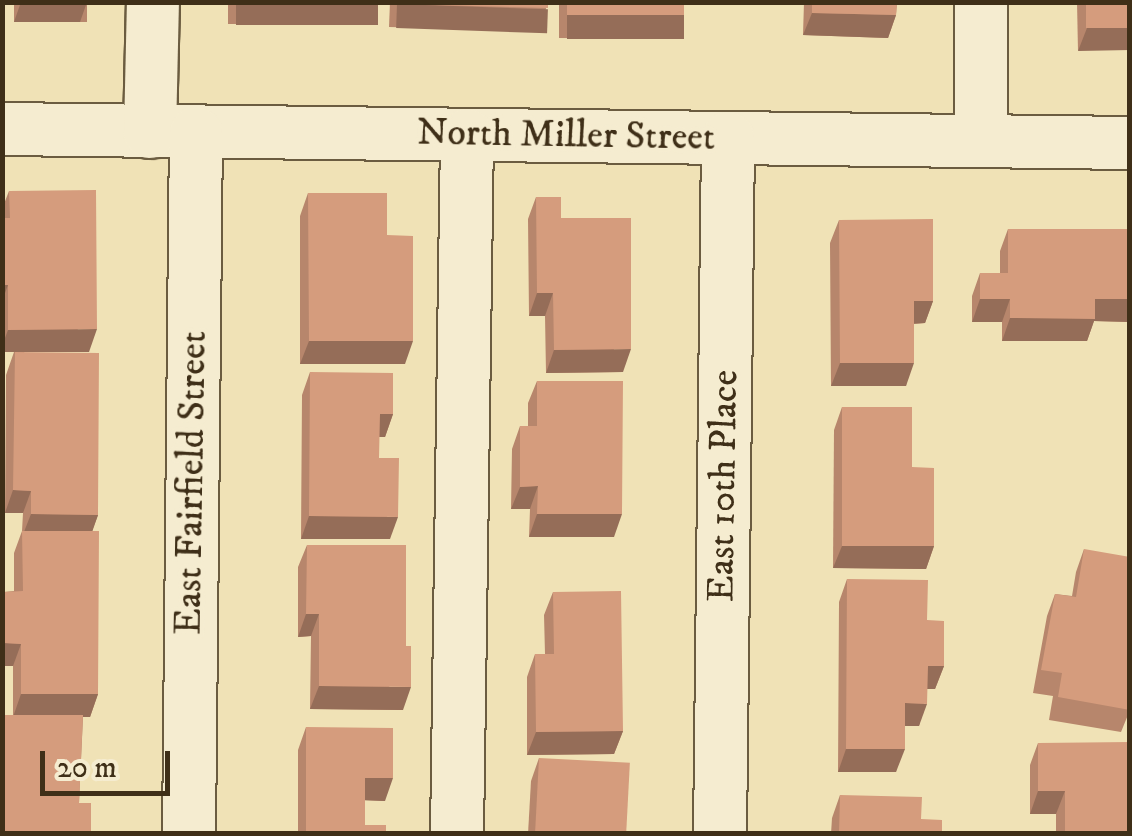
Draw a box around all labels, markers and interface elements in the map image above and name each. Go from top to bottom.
street label: North Miller Street [416,111,716,161]
street label: East Fairfield Street [167,331,217,635]
street label: East 10th Place [699,370,749,602]
scale bar [45,731,175,793]
text: 20 m [57,750,117,787]

